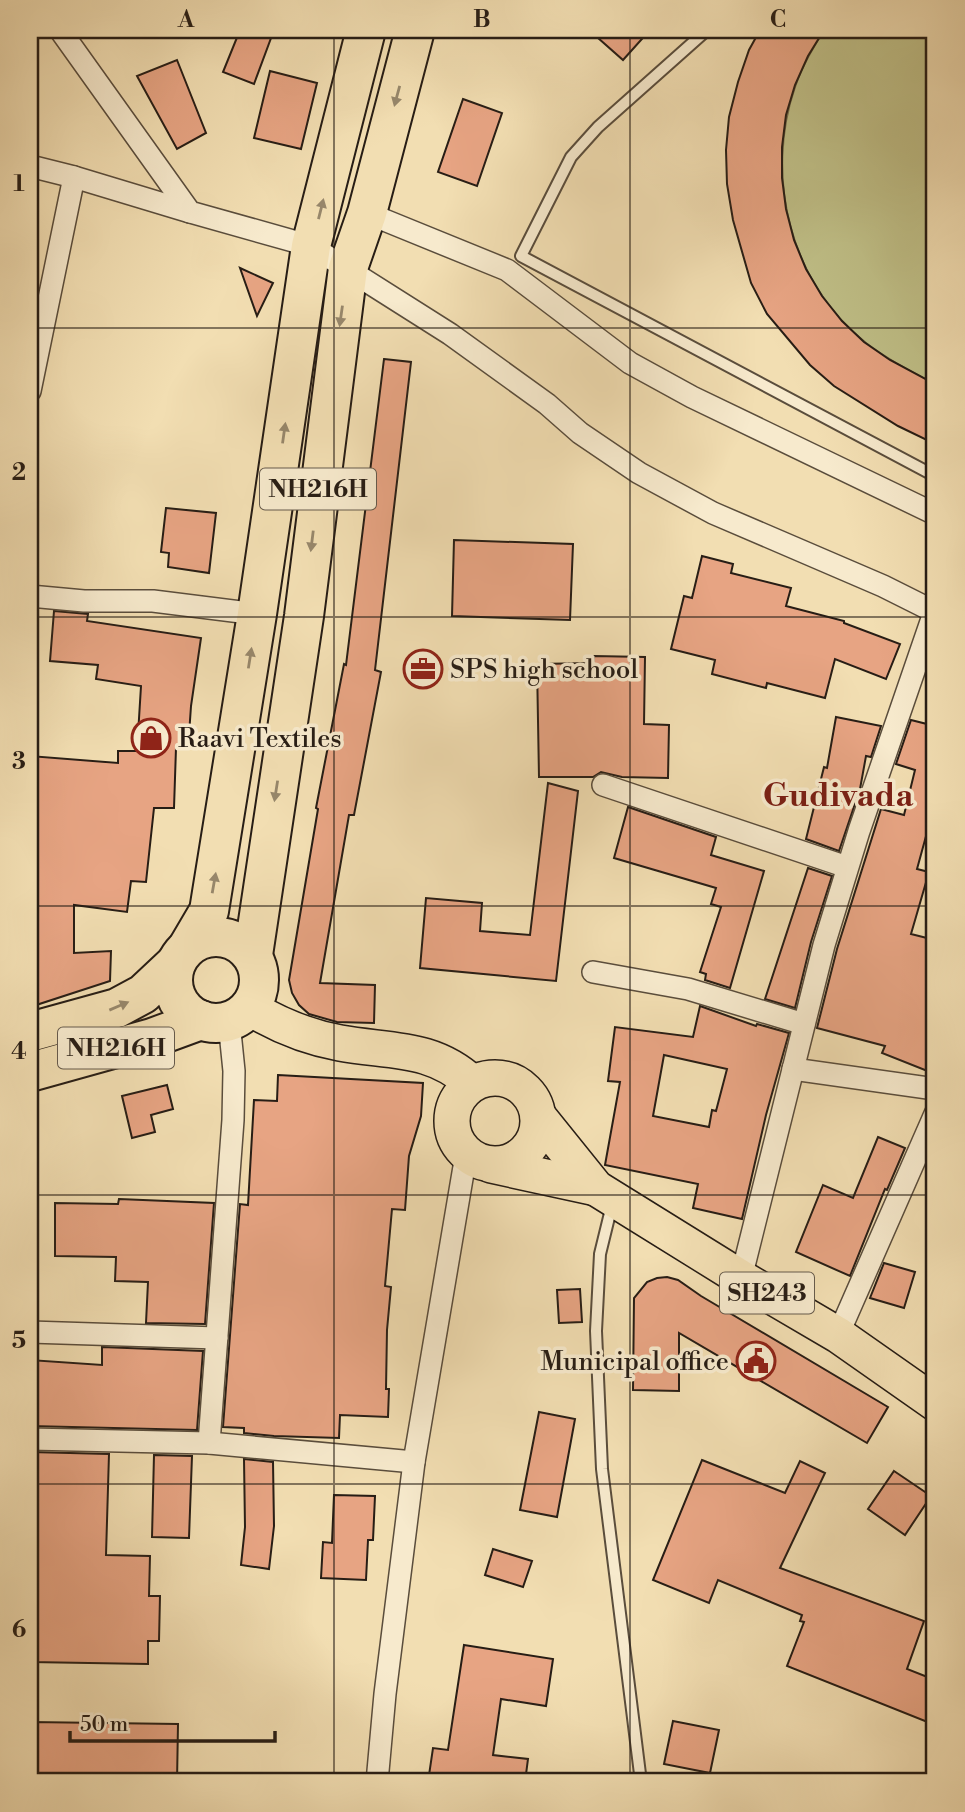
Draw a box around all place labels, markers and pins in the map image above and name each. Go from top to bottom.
office icon: SPS high school [402,648,444,690]
place label: SPS high school [450,654,638,686]
shop icon: Raavi Textiles [130,717,172,759]
place label: Raavi Textiles [178,723,342,755]
public building icon: Municipal office [735,1340,777,1382]
place label: Municipal office [540,1346,729,1378]

